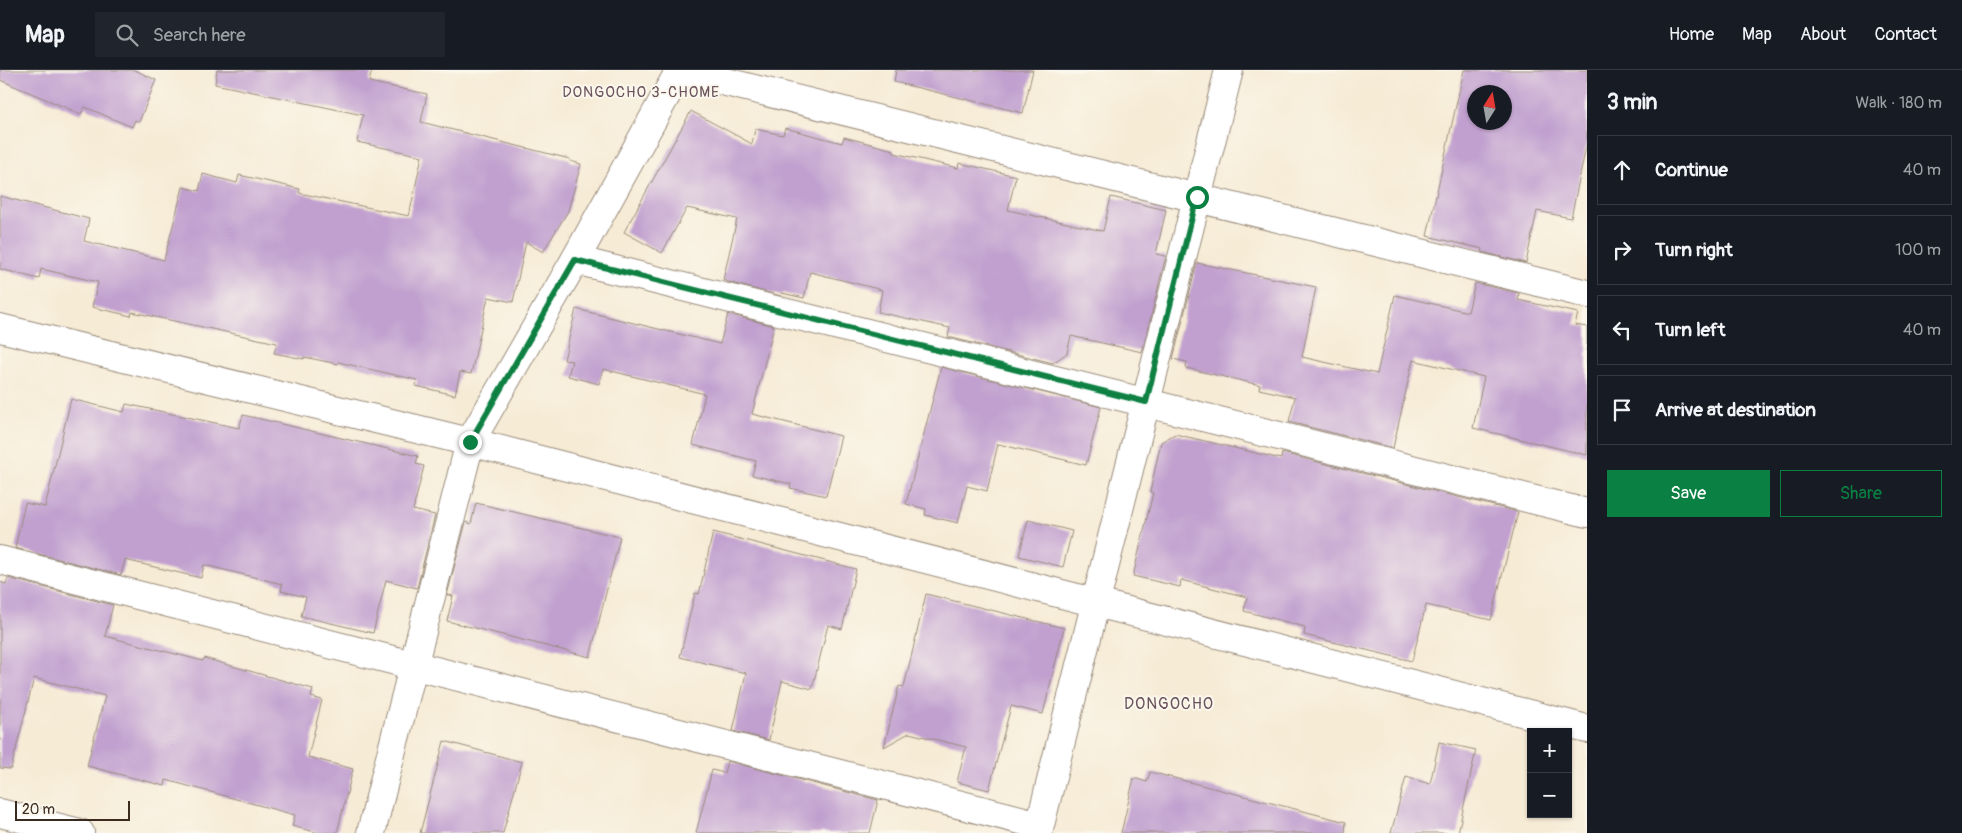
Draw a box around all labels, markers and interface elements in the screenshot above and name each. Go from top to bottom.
search box [95,12,445,57]
text: Map [25,20,65,49]
icon: search [113,21,141,49]
text: Search here [153,23,246,47]
text: Home [1669,23,1714,46]
text: Map [1742,23,1772,46]
text: About [1800,23,1846,46]
text: Contact [1874,23,1937,46]
district label: DONGOCHO 3-CHOME [562,83,720,102]
north arrow [1467,85,1512,130]
text: 3 min [1607,89,1657,116]
text: Walk · 180 m [1855,93,1942,113]
icon: ahead [1608,156,1636,184]
text: Continue [1655,158,1728,182]
text: 40 m [1903,160,1941,180]
route start [1186,186,1209,209]
icon: right [1608,236,1636,264]
text: Turn right [1655,238,1733,262]
text: 100 m [1895,240,1941,260]
icon: left [1608,316,1636,344]
text: Turn left [1655,318,1725,342]
text: 40 m [1903,320,1941,340]
icon: arrive [1608,396,1636,424]
text: Arrive at destination [1655,398,1816,422]
route end [459,431,482,454]
button: Save [1607,470,1770,517]
button: Share [1780,470,1942,517]
district label: DONGOCHO [1124,694,1214,714]
map controls [1527,728,1572,818]
button: + [1527,728,1572,773]
button: − [1527,773,1572,818]
scale bar [15,798,130,821]
text: 20 m [22,801,55,818]

